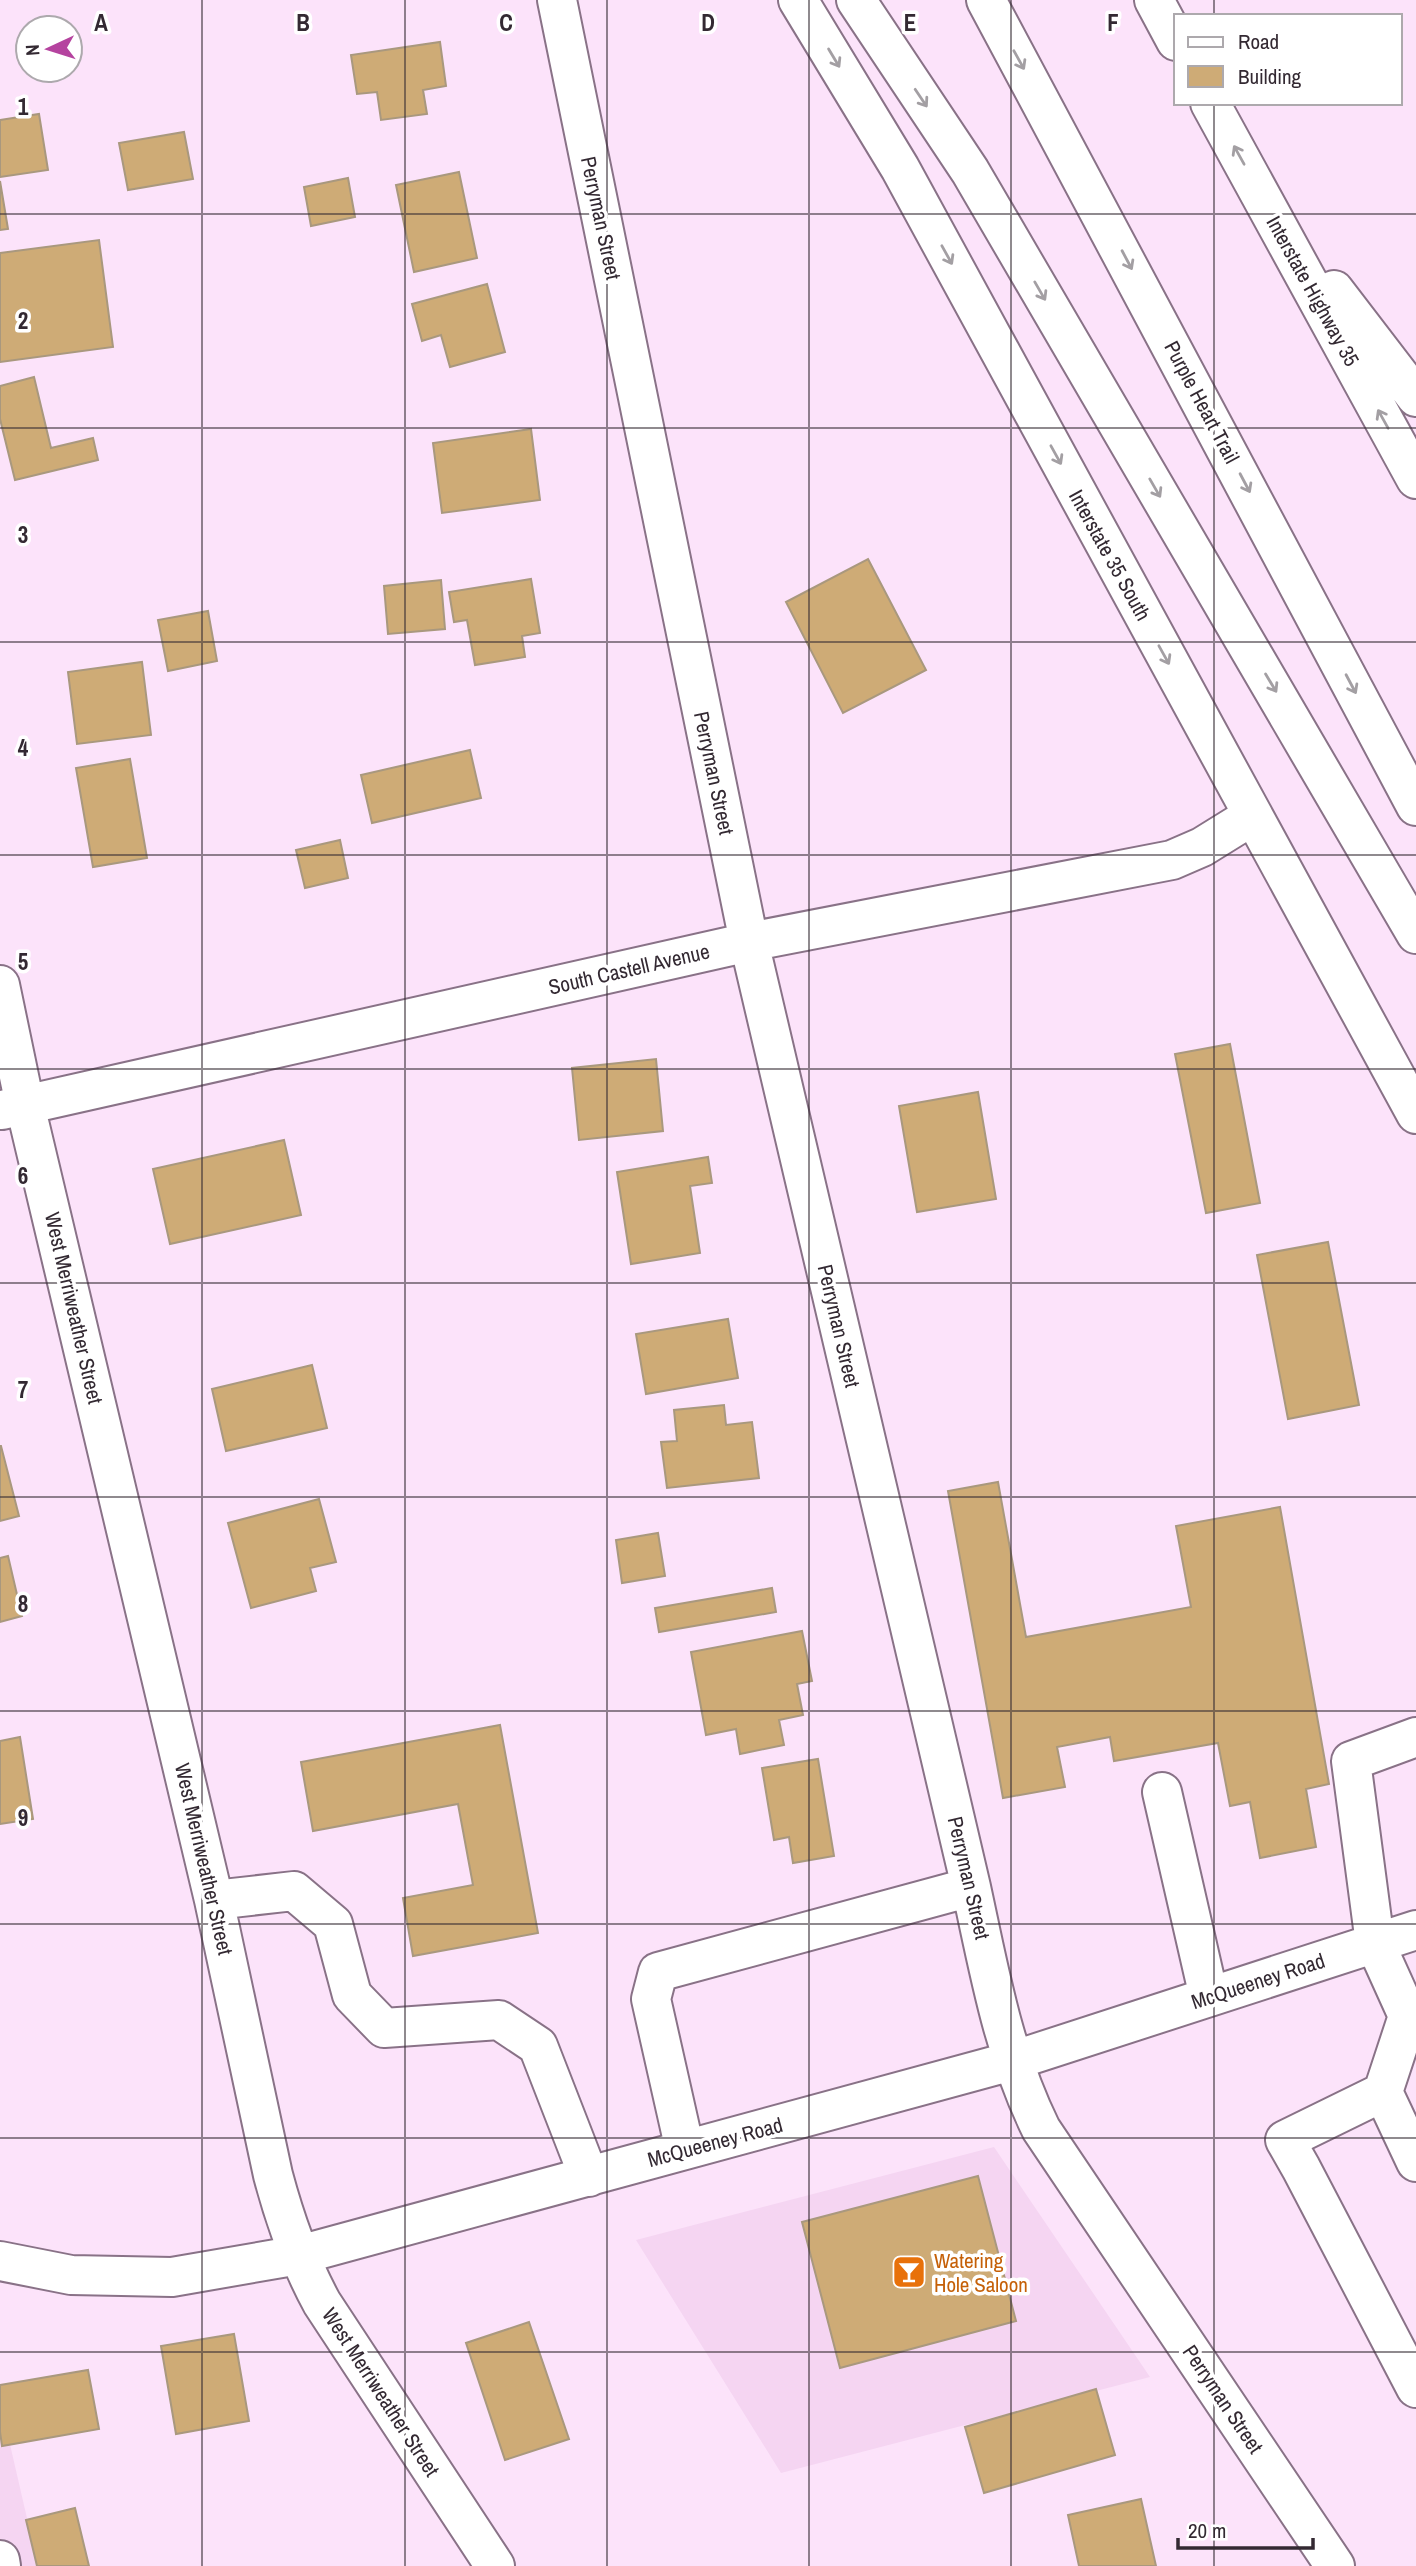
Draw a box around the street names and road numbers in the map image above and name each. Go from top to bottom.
street label: Perryman Street [574,154,628,283]
street label: Interstate Highway 35 [1260,211,1366,371]
street label: Purple Heart Trail [1158,336,1246,468]
street label: Interstate 35 South [1062,484,1158,626]
street label: Perryman Street [687,709,741,838]
street label: South Castell Avenue [546,936,712,1002]
street label: West Merriweather Street [38,1209,110,1407]
street label: Perryman Street [811,1262,867,1391]
street label: West Merriweather Street [168,1760,240,1958]
street label: Perryman Street [941,1814,997,1943]
street label: McQueeney Road [1188,1946,1328,2016]
street label: McQueeney Road [644,2110,786,2174]
street label: West Merriweather Street [315,2302,447,2482]
street label: Perryman Street [1176,2339,1270,2459]

